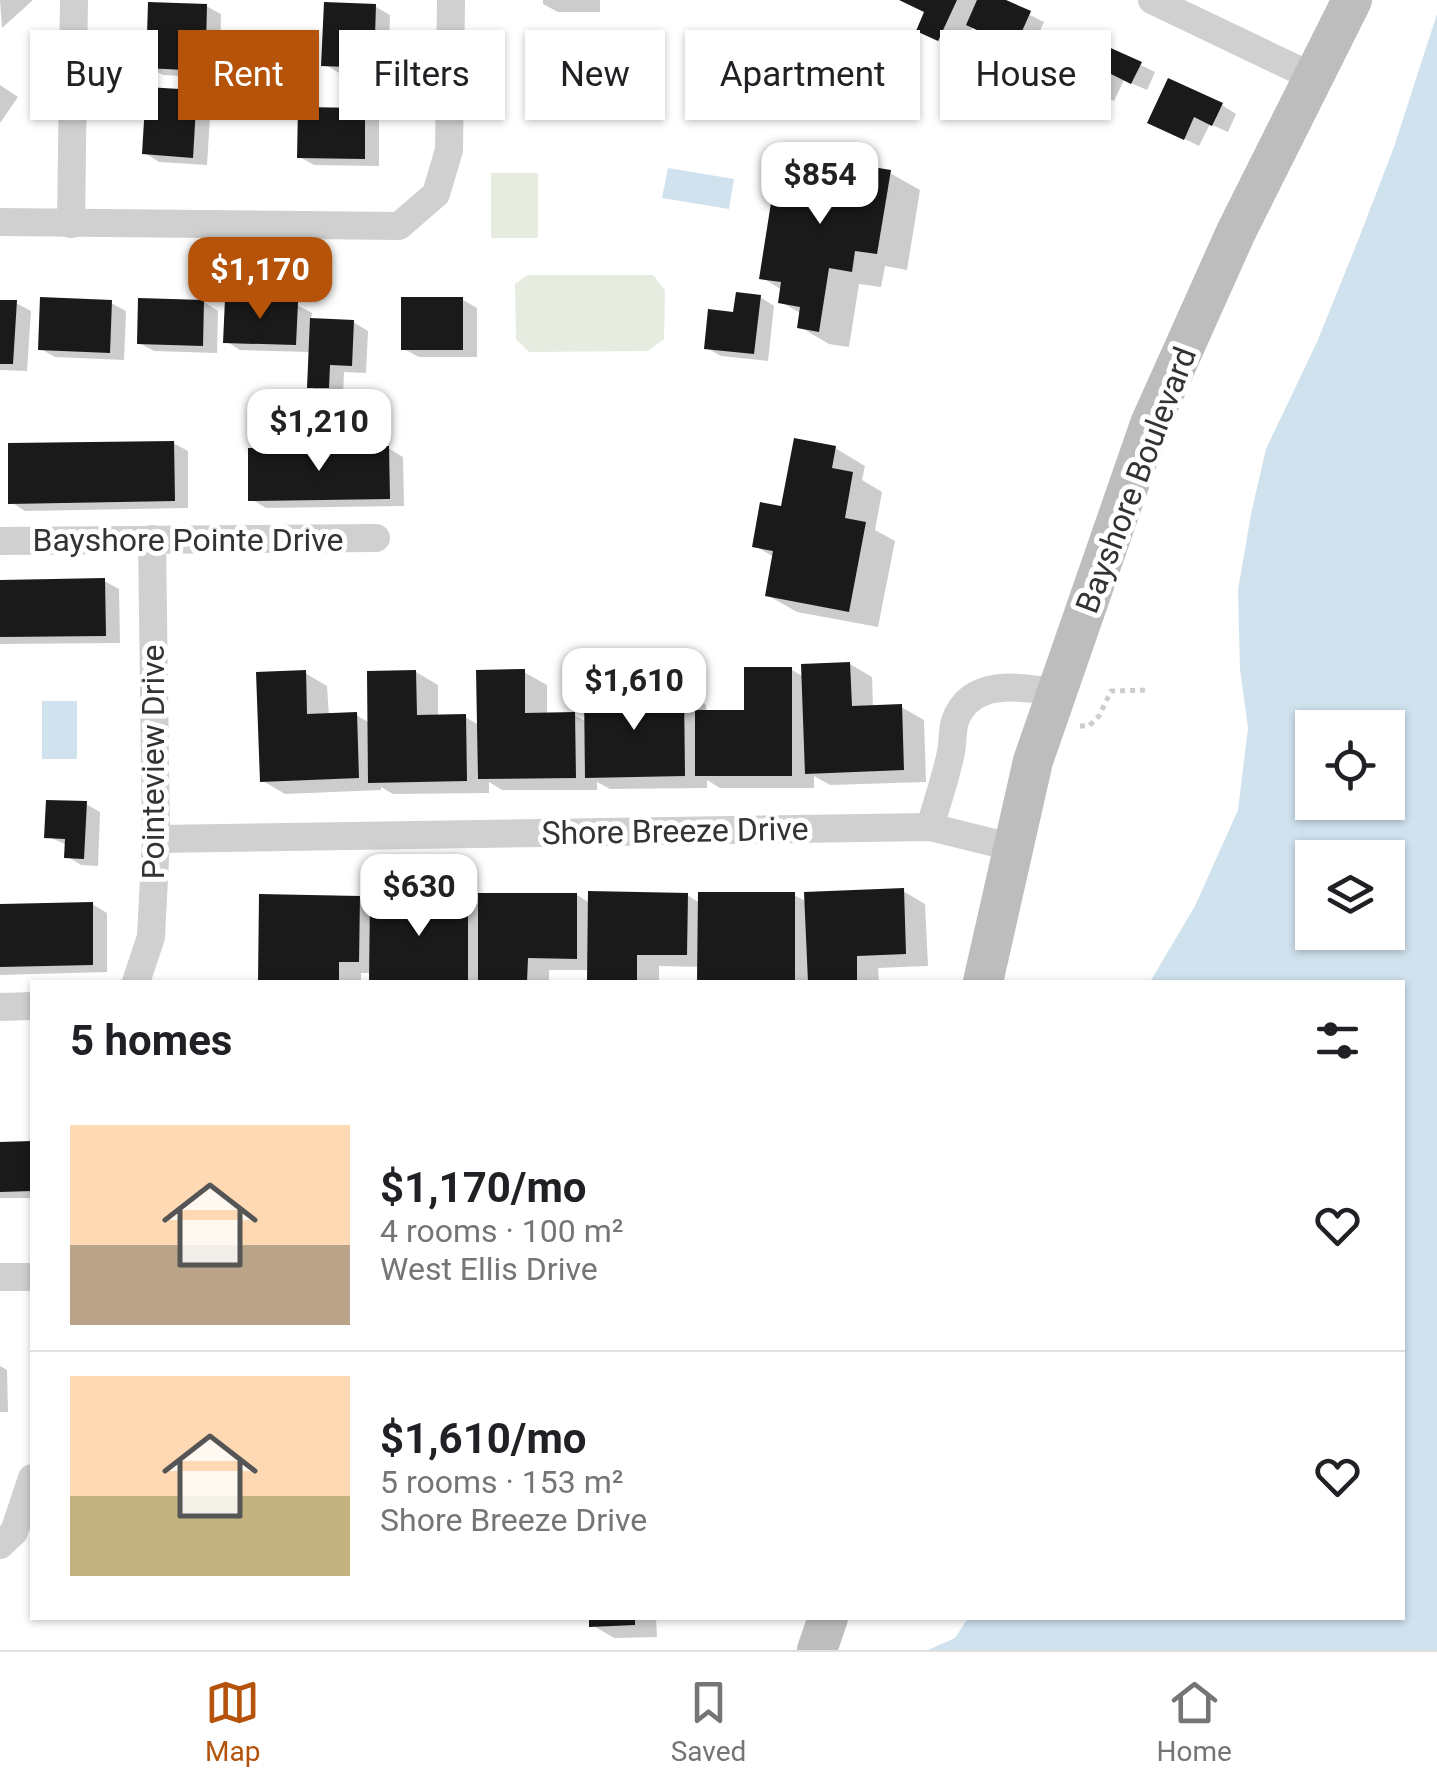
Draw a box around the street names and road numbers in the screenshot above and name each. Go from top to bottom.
street label: Bayshore Boulevard [1068,342,1204,618]
street label: Bayshore Pointe Drive [32,521,344,559]
street label: Pointeview Drive [134,644,172,880]
street label: Shore Breeze Drive [541,810,809,852]

